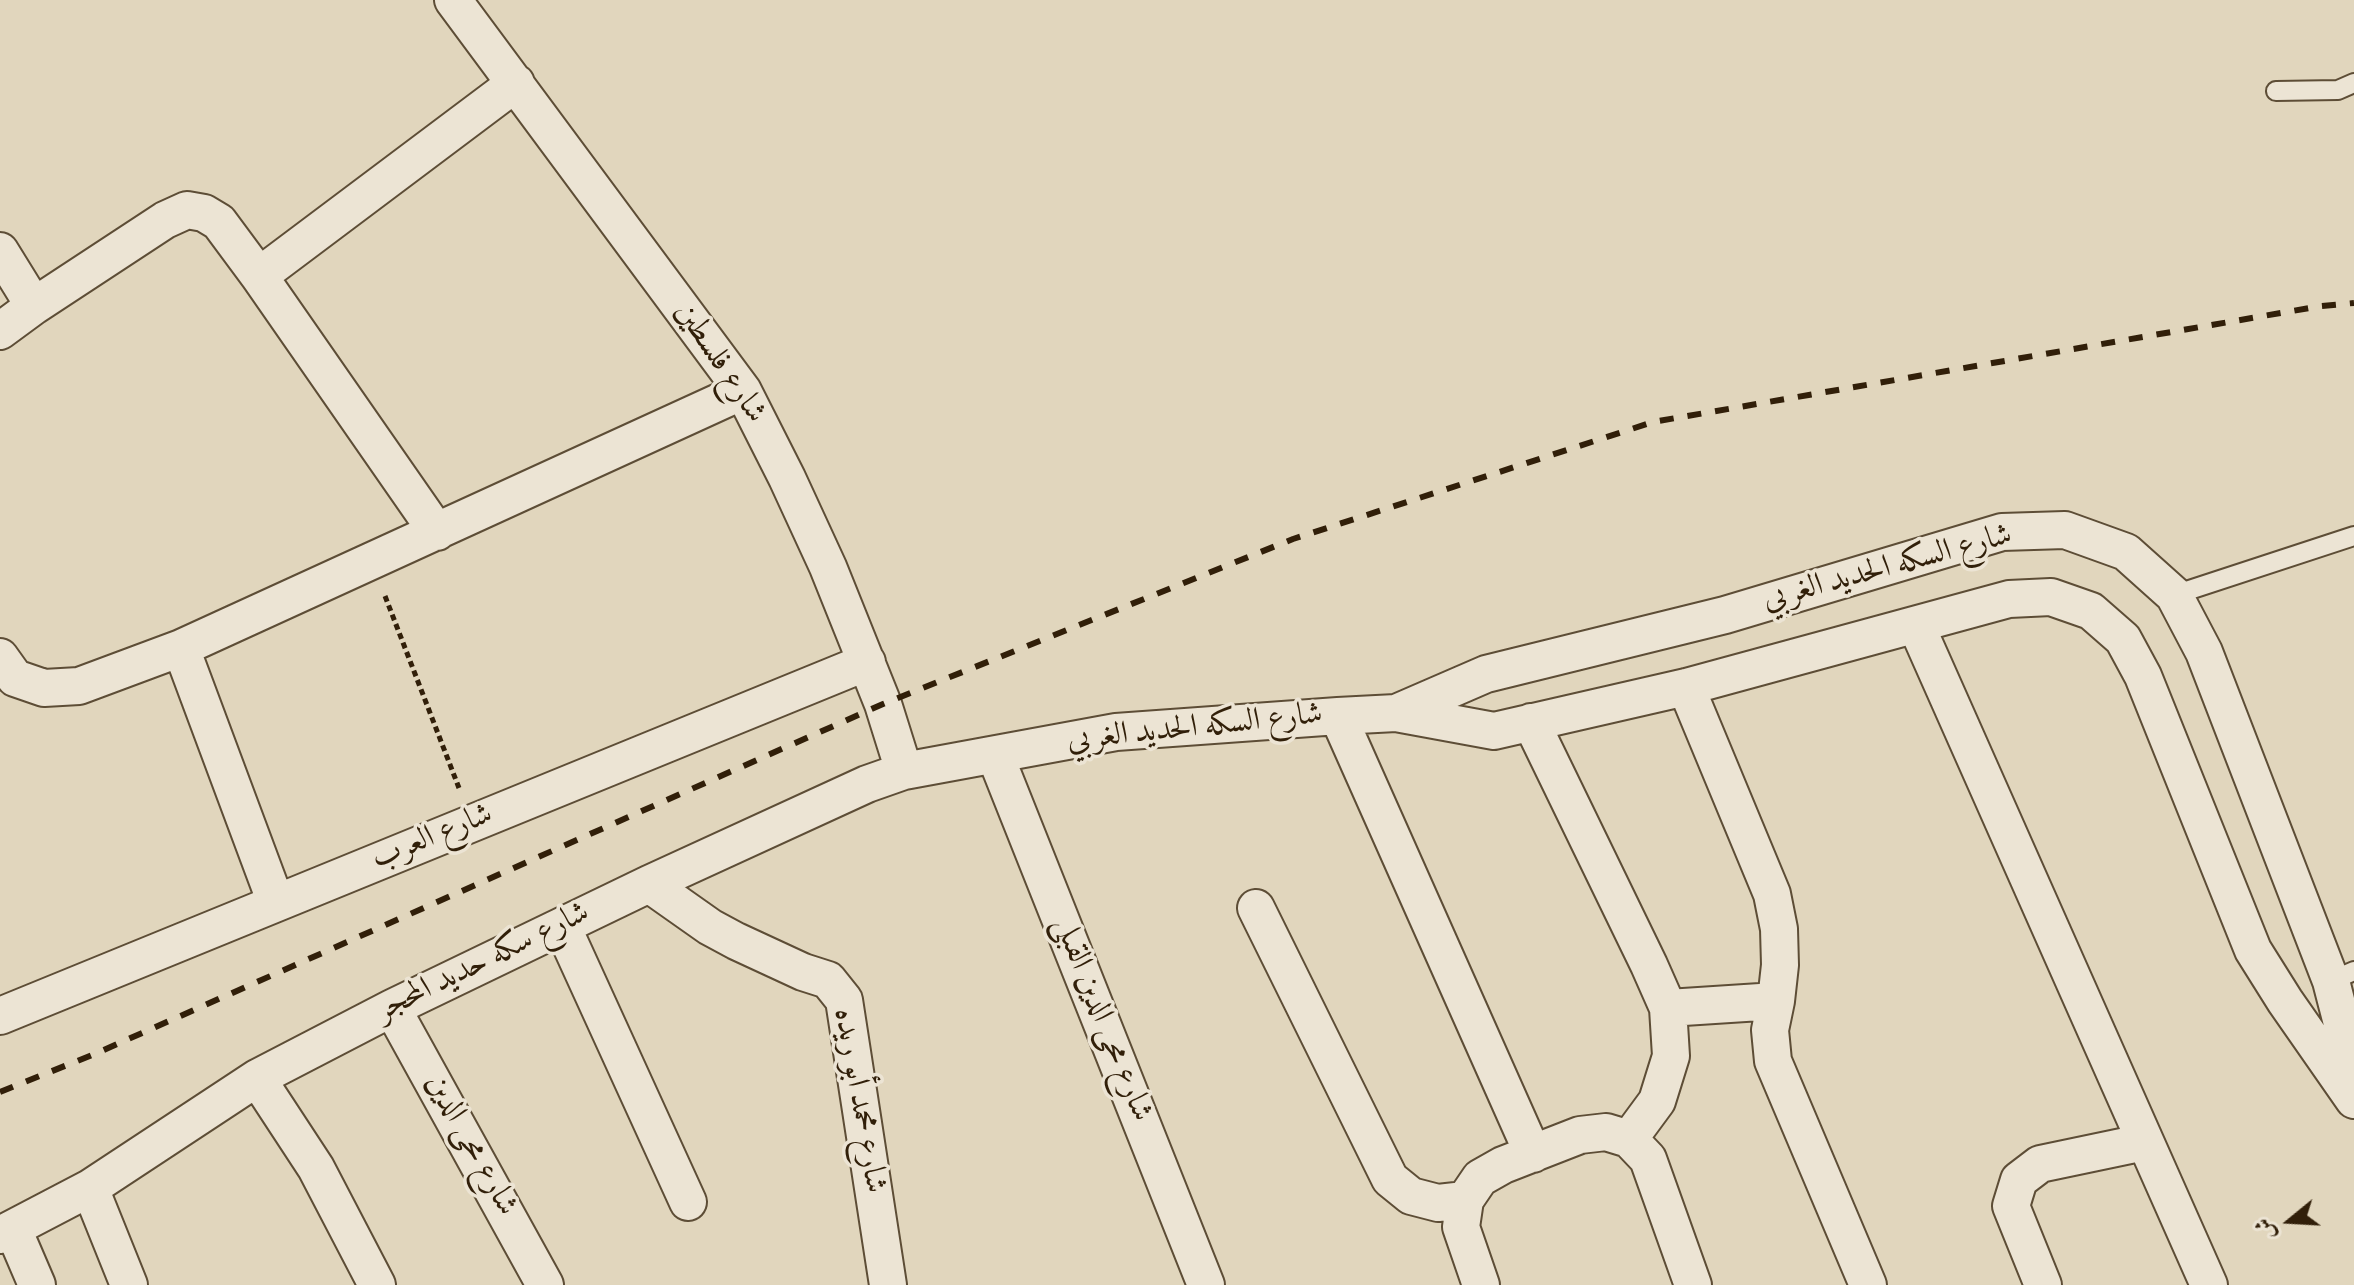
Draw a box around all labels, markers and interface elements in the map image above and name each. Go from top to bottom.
street label: شارع فلسطين [663,296,773,432]
street label: شارع السكه الحديد الغربي [1759,518,2017,622]
street label: شارع السكه الحديد الغربي [1065,697,1325,763]
street label: شارع العرب [367,797,499,881]
street label: شارع سكه حديد المحجر [371,896,597,1032]
street label: شارع محى الدين القبلى [1041,912,1159,1128]
street label: شارع محمد أبو ريده [822,1006,892,1196]
street label: شارع محى الدين [414,1068,524,1224]
north arrow [2250,1181,2330,1261]
text: ش [2249,1213,2286,1244]

